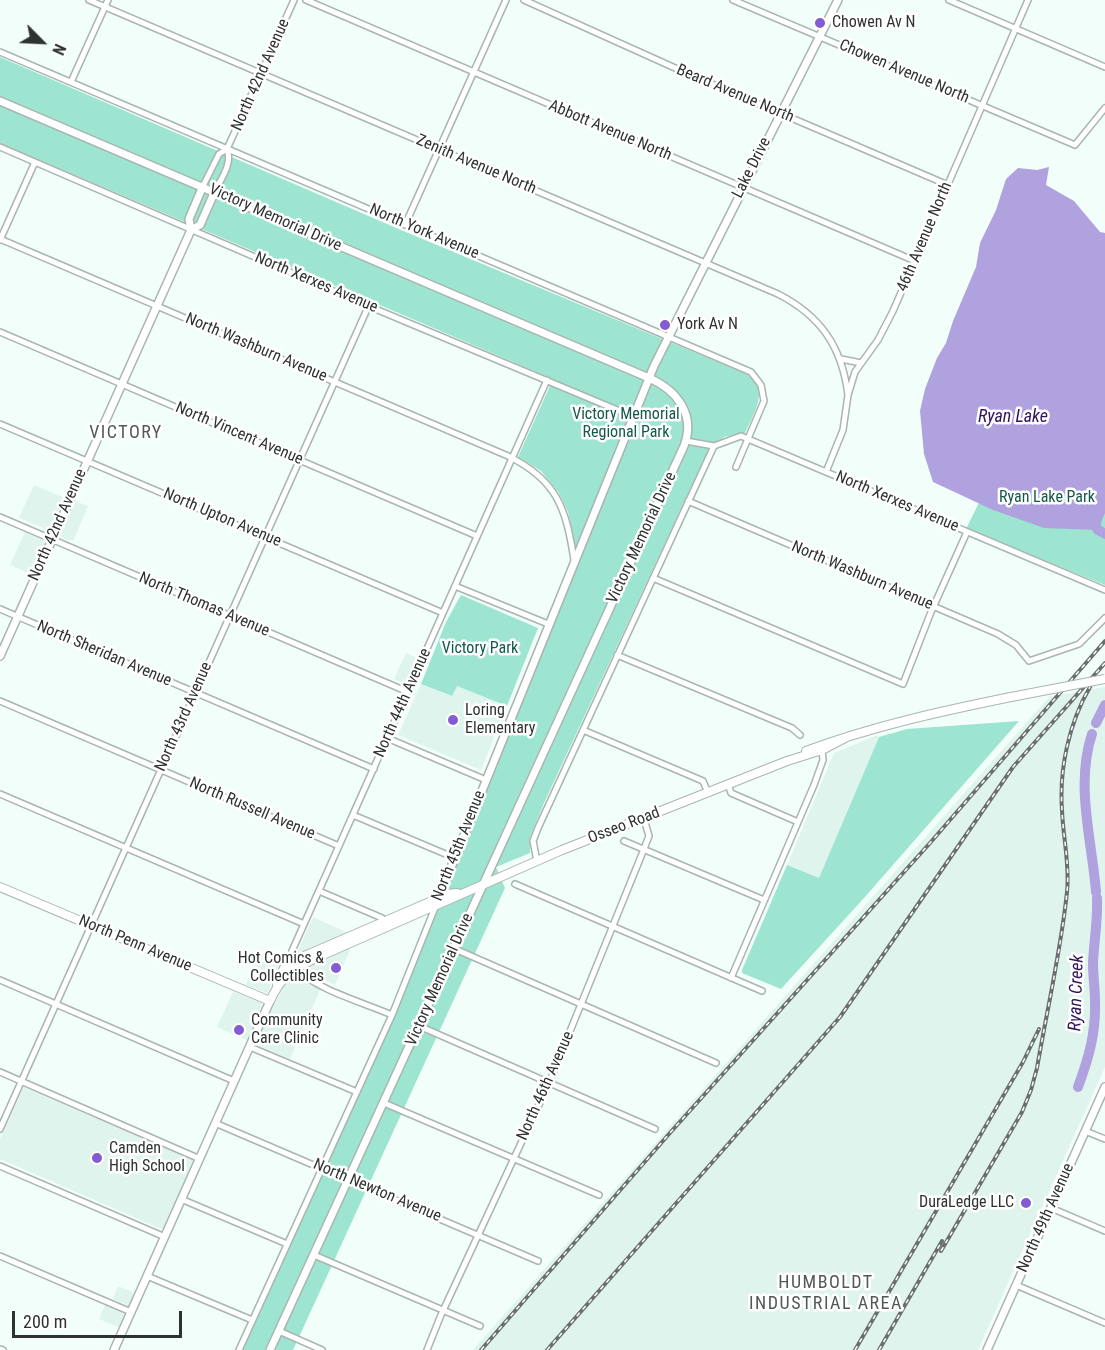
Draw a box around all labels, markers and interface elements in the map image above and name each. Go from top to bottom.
north arrow [12,12,72,72]
place label: Chowen Av N [832,13,915,33]
street label: North 42nd Avenue [228,16,294,134]
marker: Chowen Av N [813,16,827,30]
street label: Chowen Avenue North [836,36,972,108]
text: N [48,41,70,58]
street label: Beard Avenue North [673,61,797,127]
street label: Abbott Avenue North [546,96,674,166]
street label: Zenith Avenue North [413,131,539,199]
street label: Lake Drive [729,134,775,202]
street label: 46th Avenue North [893,179,957,295]
street label: Victory Memorial Drive [206,180,344,256]
street label: North York Avenue [366,200,482,264]
street label: North Xerxes Avenue [252,248,380,318]
street label: North Washburn Avenue [182,309,330,387]
place label: York Av N [677,315,738,335]
marker: York Av N [658,318,672,332]
street label: North Vincent Avenue [172,398,306,470]
park label: Victory Memorial Regional Park [572,405,680,443]
water label: Ryan Lake [978,406,1048,428]
district label: VICTORY [89,422,163,444]
street label: North 42nd Avenue [25,466,91,584]
street label: North Xerxes Avenue [833,467,961,537]
street label: Victory Memorial Drive [603,469,681,607]
street label: North Upton Avenue [160,484,284,552]
park label: Ryan Lake Park [999,488,1095,508]
street label: North Washburn Avenue [788,537,936,615]
street label: North Thomas Avenue [136,569,272,641]
street label: North Sheridan Avenue [34,617,174,691]
park label: Victory Park [442,639,518,659]
street label: North 44th Avenue [370,645,436,761]
street label: North 43rd Avenue [151,659,217,775]
place label: Loring Elementary [465,701,536,739]
marker: Loring Elementary [446,713,460,727]
street label: North Russell Avenue [186,774,318,844]
street label: North 45th Avenue [428,788,490,904]
street label: Osseo Road [585,804,663,848]
street label: Victory Memorial Drive [402,911,478,1049]
street label: North Penn Avenue [76,912,194,976]
place label: Hot Comics & Collectibles [238,949,324,987]
water label: Ryan Creek [1065,954,1089,1032]
marker: Hot Comics & Collectibles [329,961,343,975]
place label: Community Care Clinic [251,1011,323,1049]
marker: Community Care Clinic [232,1023,246,1037]
street label: North 46th Avenue [513,1028,579,1144]
place label: Camden High School [109,1139,185,1177]
marker: Camden High School [90,1151,104,1165]
street label: North Newton Avenue [310,1155,444,1227]
street label: North 49th Avenue [1013,1160,1079,1276]
place label: DuraLedge LLC [919,1193,1014,1213]
marker: DuraLedge LLC [1019,1196,1033,1210]
district label: HUMBOLDT INDUSTRIAL AREA [749,1272,903,1314]
scale bar [15,1299,184,1337]
text: 200 m [23,1311,67,1332]

